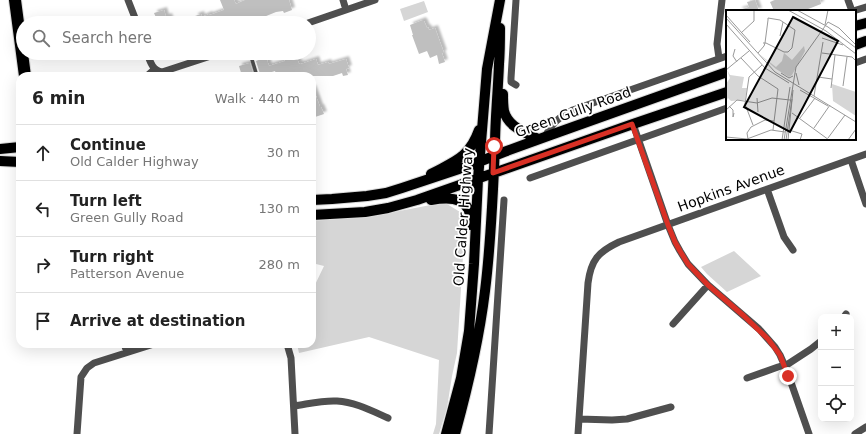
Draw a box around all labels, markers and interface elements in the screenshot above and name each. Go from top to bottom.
inset map [726,10,856,140]
search box [16,16,316,60]
icon: search [30,27,52,49]
text: Search here [62,29,152,47]
street label: Green Gully Road [513,84,633,140]
text: 6 min [32,88,85,108]
text: Walk · 440 m [215,91,300,106]
text: Continue [70,136,146,154]
route start [485,137,503,155]
icon: ahead [32,142,54,164]
text: 30 m [267,145,300,160]
street label: Old Calder Highway [450,147,476,287]
text: Old Calder Highway [70,154,199,169]
street label: Hopkins Avenue [675,161,787,215]
text: Turn left [70,192,142,210]
icon: left [32,198,54,220]
text: 130 m [258,201,300,216]
text: Green Gully Road [70,210,183,225]
text: Turn right [70,248,154,266]
icon: right [32,254,54,276]
text: 280 m [258,257,300,272]
text: Patterson Avenue [70,266,184,281]
icon: arrive [32,310,54,332]
text: Arrive at destination [70,312,245,330]
map controls [818,314,854,422]
button: + [818,314,854,350]
button: − [818,350,854,386]
route end [779,367,797,385]
button: locate [818,386,854,422]

